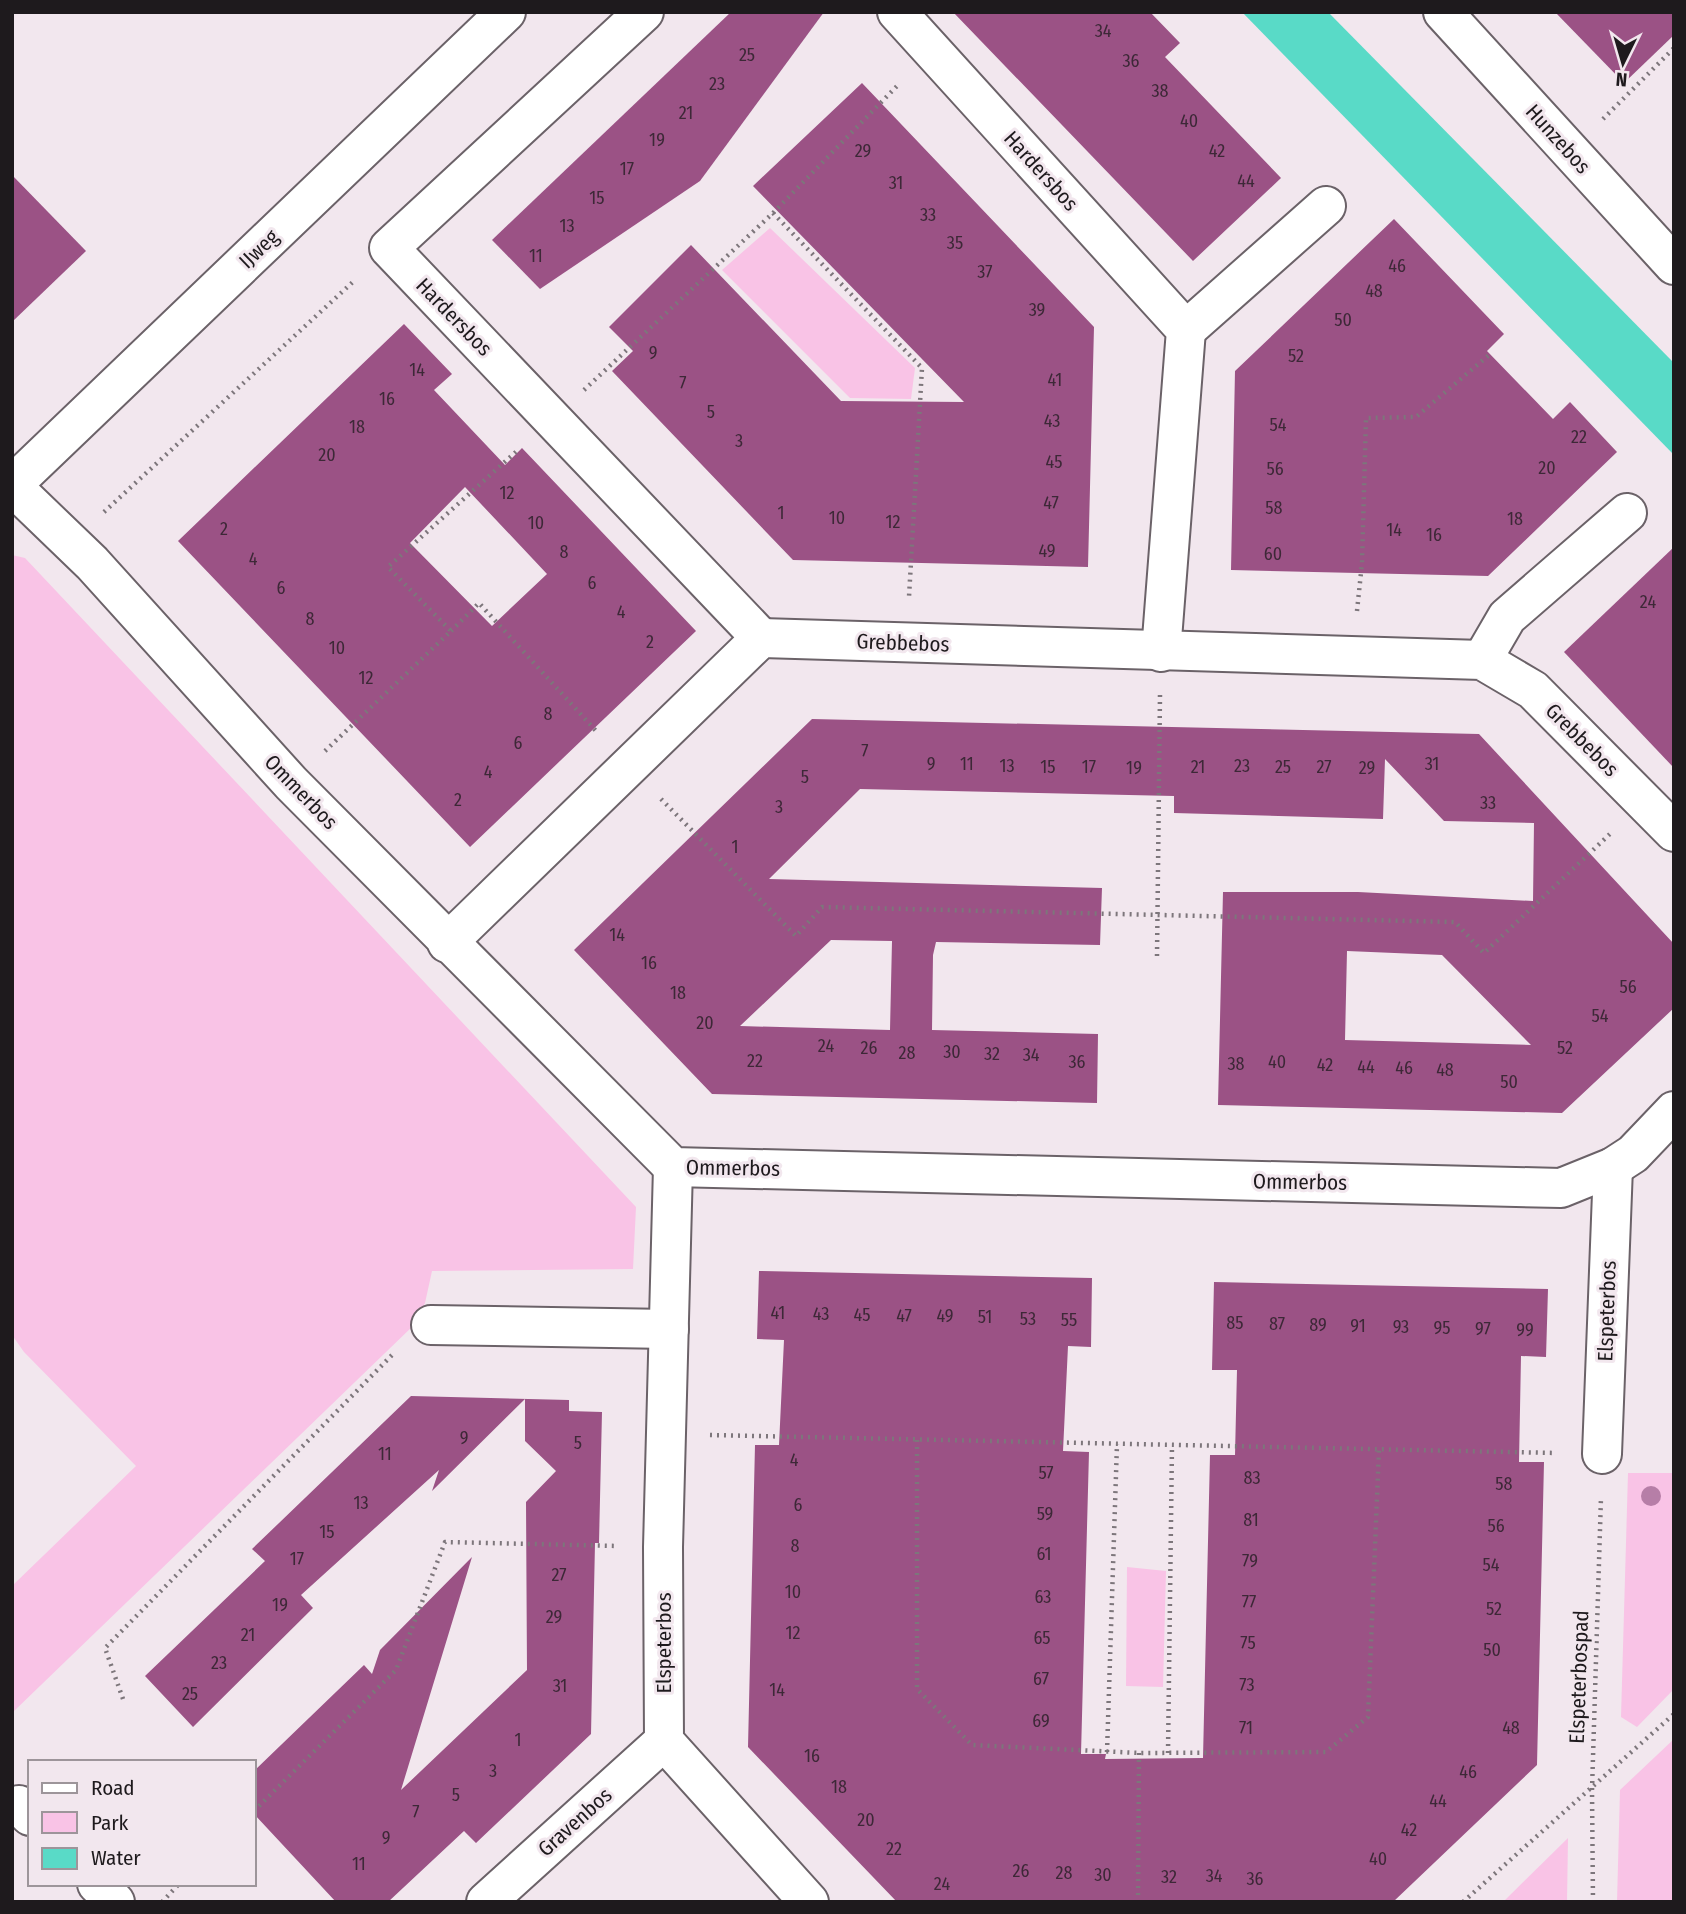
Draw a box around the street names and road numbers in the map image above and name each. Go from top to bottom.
street label: Hunzebos [1520,99,1596,179]
street label: Hardersbos [998,126,1084,216]
street label: IJweg [234,224,284,274]
street label: Hardersbos [410,273,498,362]
street label: Grebbebos [856,628,950,658]
street label: Grebbebos [1540,698,1624,782]
street label: Ommerbos [259,749,343,835]
street label: Ommerbos [686,1154,780,1182]
street label: Ommerbos [1253,1168,1347,1196]
street label: Elspeterbos [1592,1260,1622,1362]
street label: Elspeterbos [651,1592,677,1694]
street label: Elspeterbospad [1564,1610,1594,1744]
street label: Gravenbos [533,1782,617,1862]

